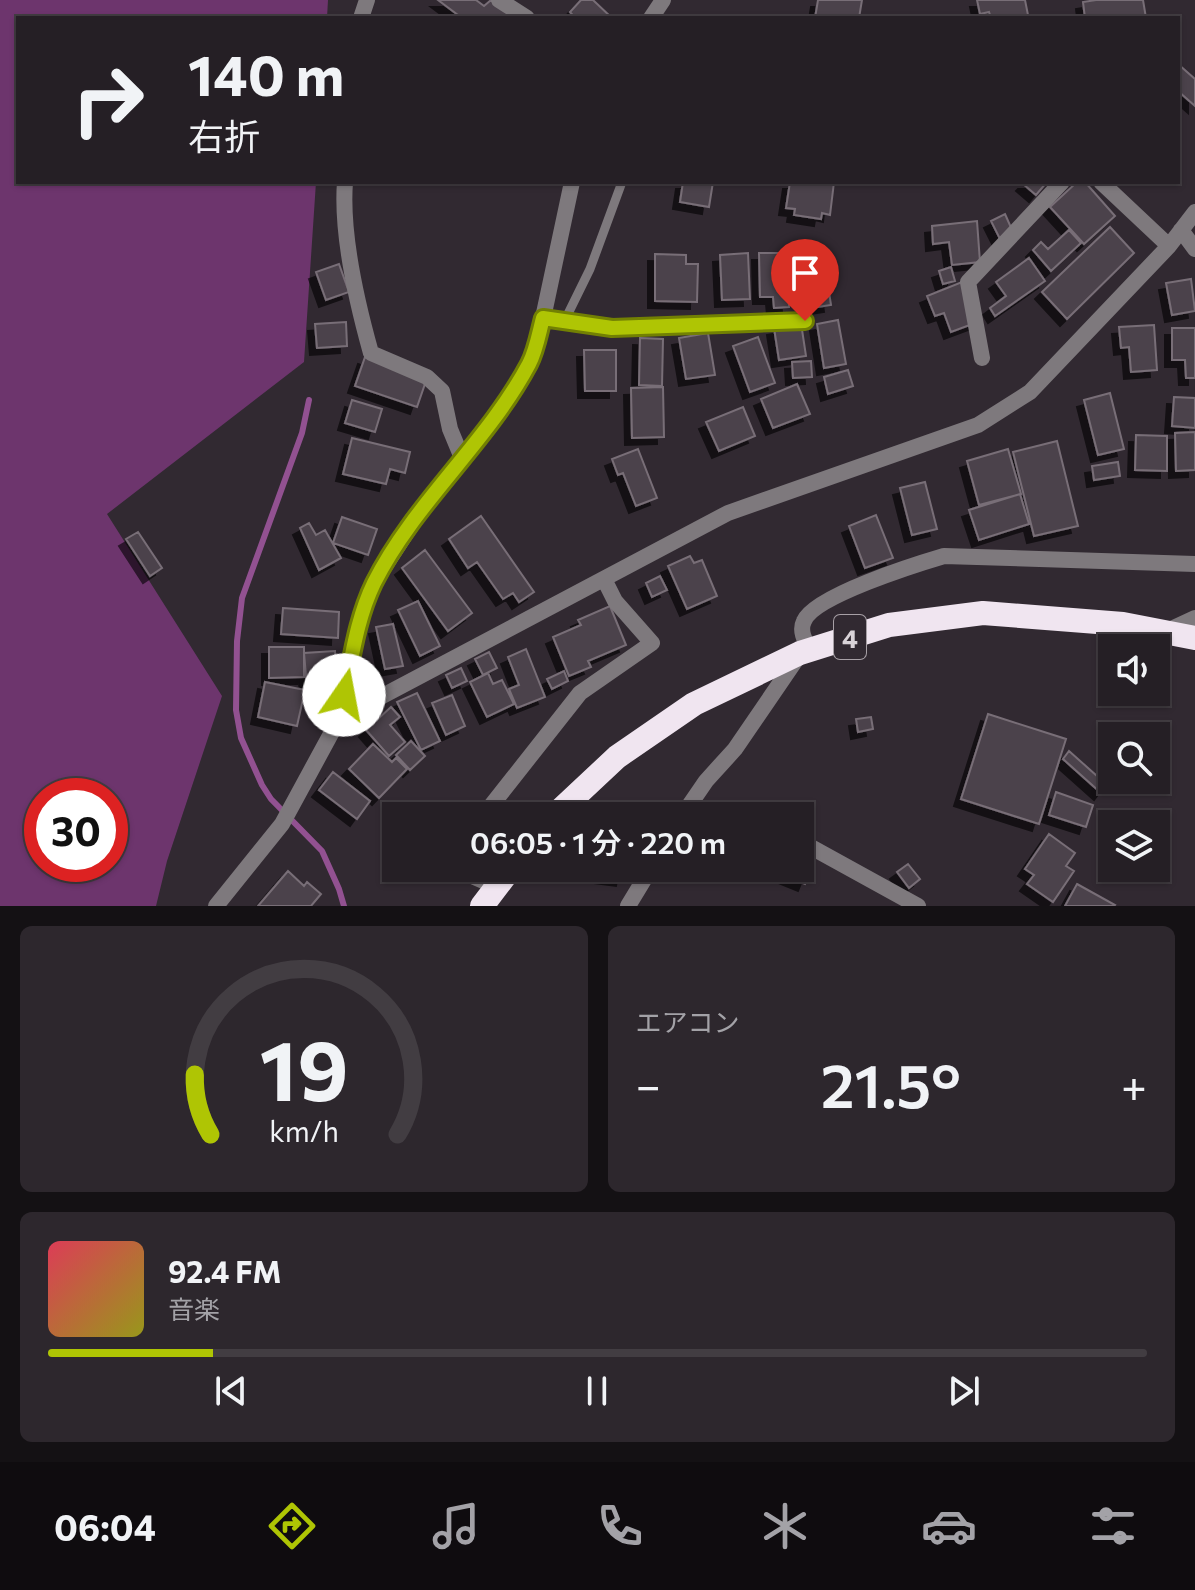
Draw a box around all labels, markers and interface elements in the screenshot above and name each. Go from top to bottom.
text: 140 m [188,39,344,108]
icon: right [56,48,160,152]
text: 右折 [188,113,260,157]
pin [771,239,839,321]
icon: arrive [783,251,827,295]
road number: 4 [834,615,866,659]
map controls [1098,634,1170,882]
button: sound [1098,634,1170,706]
position arrow [302,653,386,737]
button: search [1098,722,1170,794]
speed limit sign: 30 [24,778,128,882]
button: layers [1098,810,1170,882]
text: 06:05 · 1 分 · 220 m [470,823,726,860]
text: エアコン [636,1006,740,1037]
text: 19 [259,1016,348,1118]
text: 21.5° [821,1047,961,1120]
text: − [636,1057,661,1111]
text: + [1121,1057,1147,1111]
text: km/h [269,1113,339,1148]
text: 92.4 FM [168,1252,281,1289]
text: 音楽 [168,1293,220,1324]
icon: previous [209,1369,253,1413]
icon: pause [575,1369,619,1413]
icon: next [942,1369,986,1413]
icon: directions [264,1498,320,1554]
icon: music [428,1498,484,1554]
icon: phone [592,1498,648,1554]
icon: climate [757,1498,813,1554]
icon: car [921,1498,977,1554]
icon: filters [1085,1498,1141,1554]
text: 06:04 [54,1504,156,1548]

